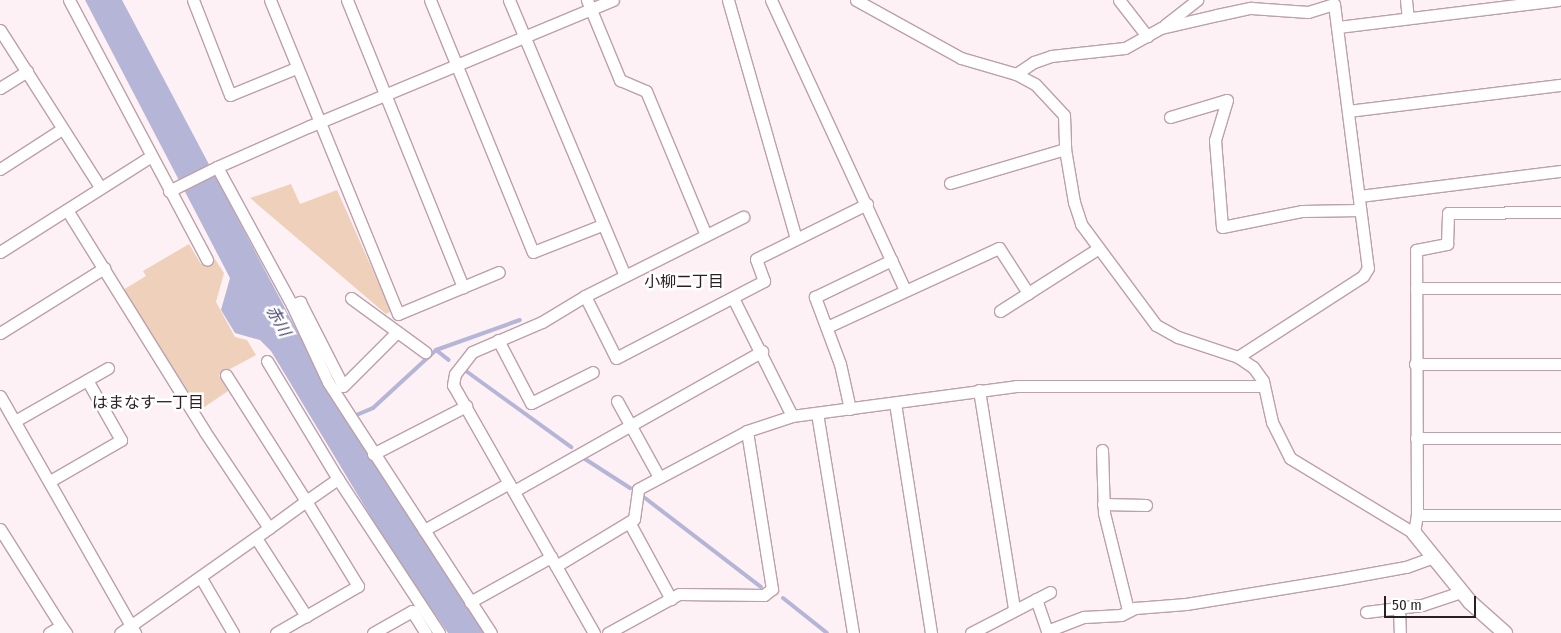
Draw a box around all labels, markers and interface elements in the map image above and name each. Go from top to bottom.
district label: 小柳二丁目 [644,272,724,292]
water label: 赤川 [262,302,294,340]
district label: はまなす一丁目 [92,393,204,413]
scale bar [1386,586,1478,618]
text: 50 m [1392,596,1422,614]

